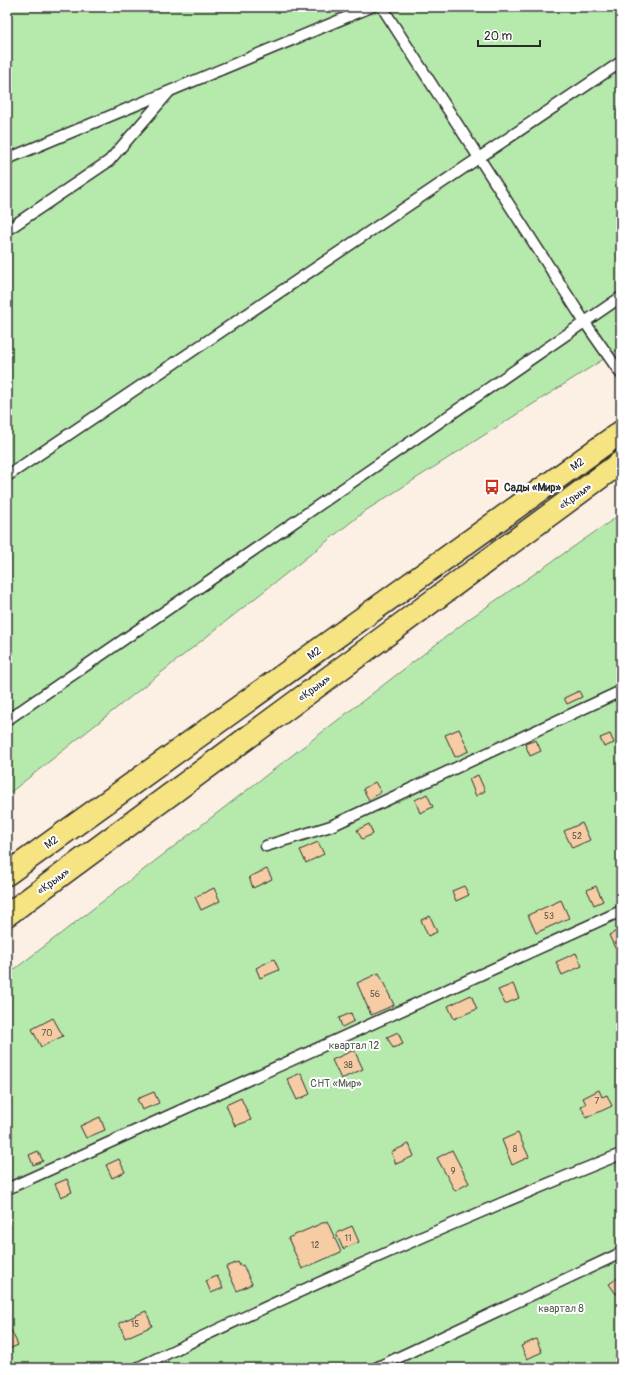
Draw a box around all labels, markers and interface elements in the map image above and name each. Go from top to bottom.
scale bar [478,22,540,48]
text: 20 m [484,29,513,44]
street label: М2 [568,455,587,474]
bus stop icon: Сады «Мир» [483,478,501,496]
street label: «Крым» [557,480,594,513]
place label: Сады «Мир» [504,481,561,494]
street label: М2 [305,644,324,663]
street label: «Крым» [296,672,333,705]
house number: 52 [572,831,582,842]
street label: М2 [42,833,61,852]
street label: «Крым» [35,865,72,898]
house number: 53 [544,911,554,922]
house number: 56 [370,989,380,1000]
house number: 70 [42,1028,52,1039]
park label: квартал 12 [329,1039,379,1052]
house number: 38 [343,1060,353,1071]
park label: СНТ «Мир» [310,1077,362,1090]
house number: 7 [595,1096,600,1107]
house number: 8 [513,1144,518,1155]
house number: 9 [451,1166,456,1177]
house number: 11 [344,1233,352,1244]
house number: 12 [311,1240,319,1251]
park label: квартал 8 [538,1302,584,1315]
house number: 15 [131,1319,139,1330]

